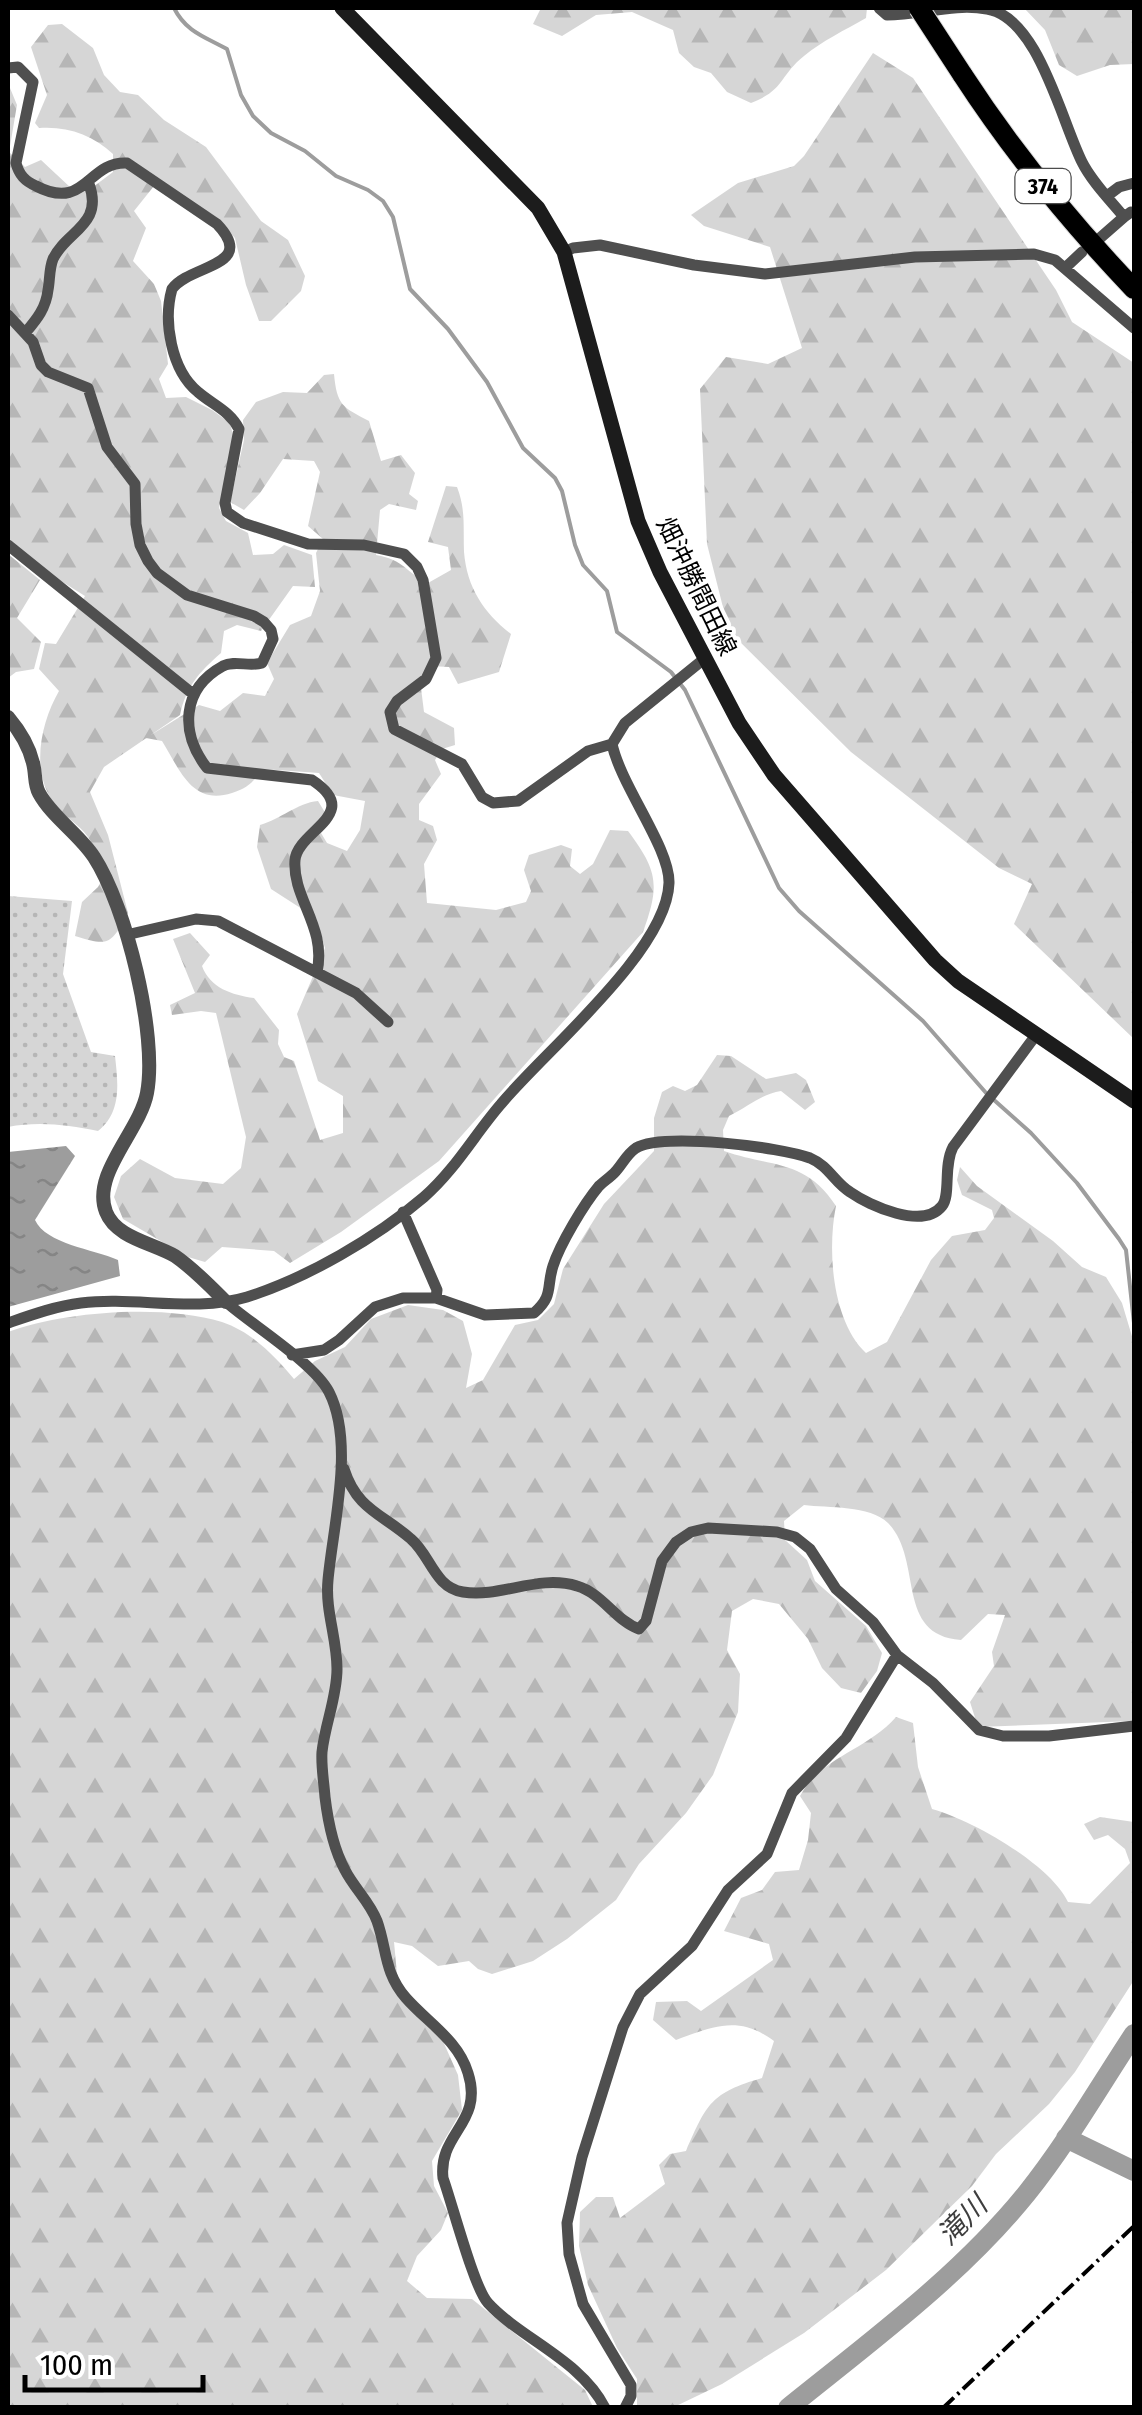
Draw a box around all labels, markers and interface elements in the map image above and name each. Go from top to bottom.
road number: 374 [1016,169,1070,203]
street label: 畑沖勝間田線 [650,512,742,660]
water label: 滝川 [931,2187,996,2252]
scale bar [25,2330,202,2392]
text: 100 m [40,2347,113,2383]

